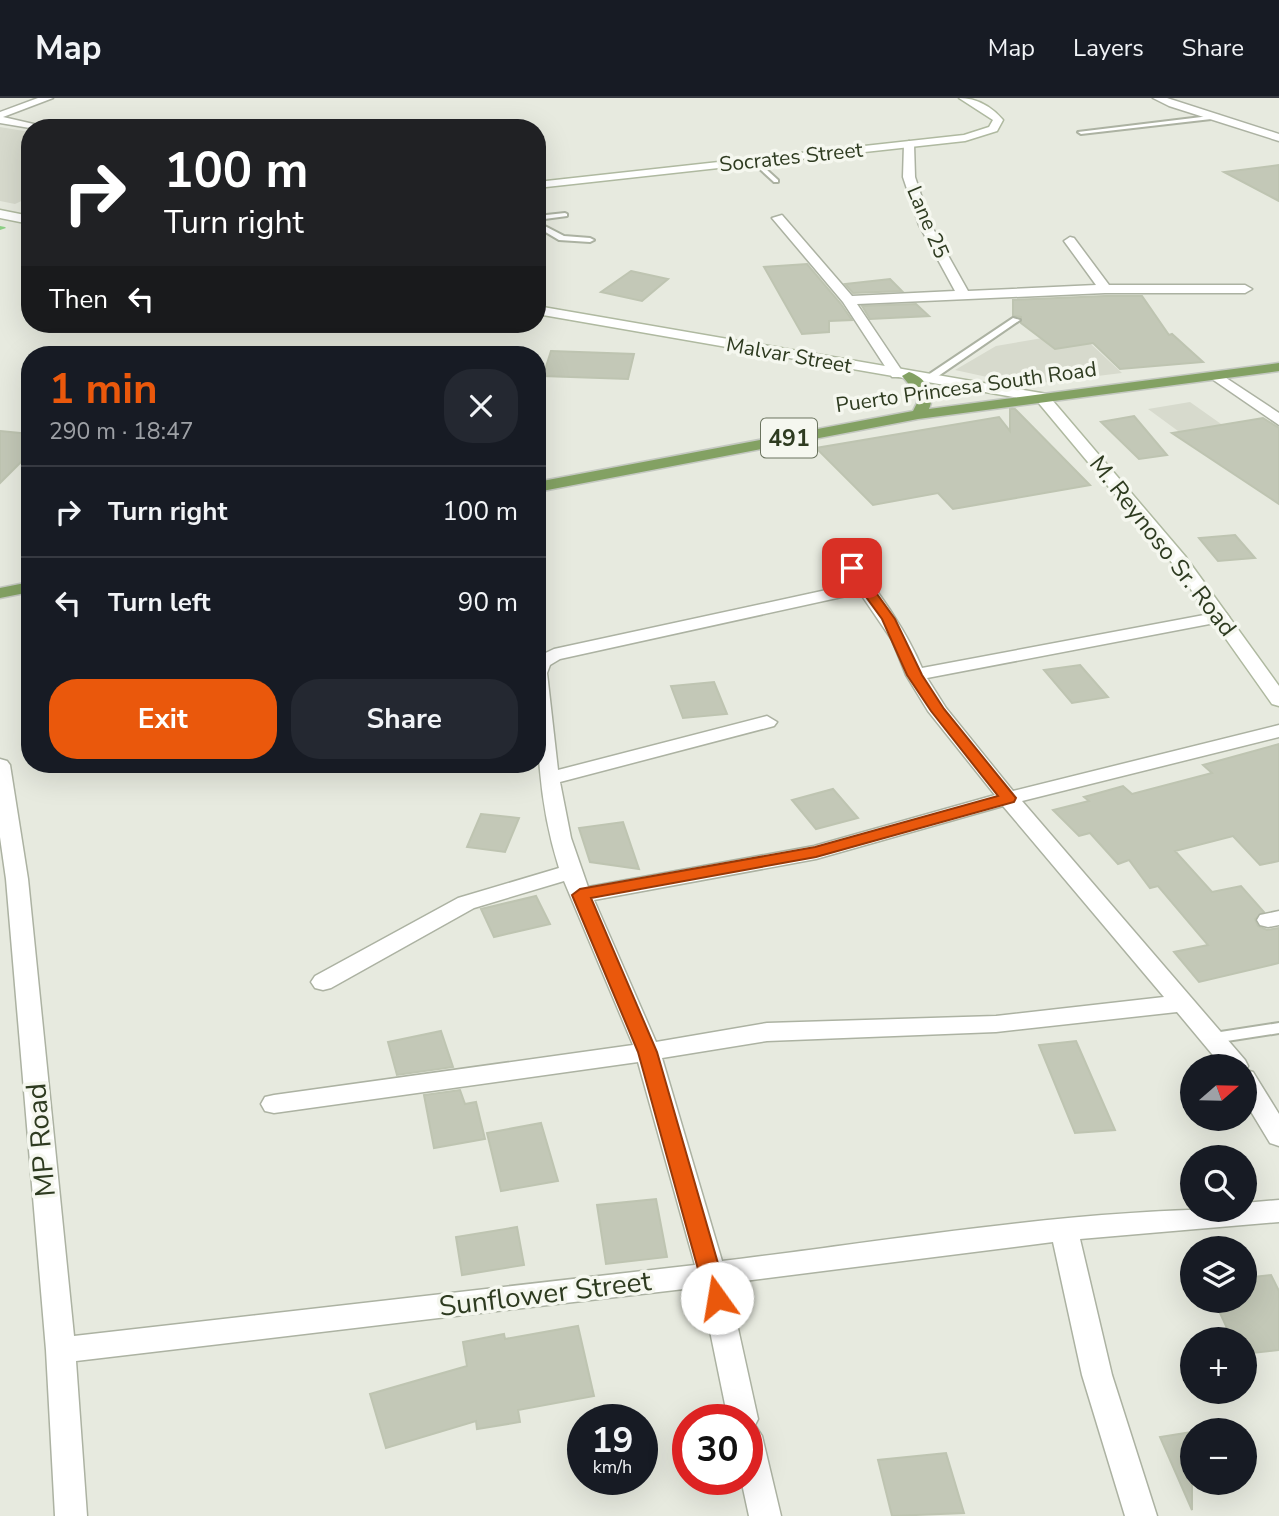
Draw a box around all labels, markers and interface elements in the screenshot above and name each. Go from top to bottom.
text: Map [35,26,102,71]
text: Map [988,32,1035,64]
text: Layers [1073,32,1144,64]
text: Share [1182,32,1244,64]
street label: Socrates Street [718,135,865,178]
text: 100 m [164,137,308,204]
icon: right [49,147,140,238]
street label: Lane 25 [900,181,956,263]
text: Turn right [164,201,304,244]
icon: left [122,280,160,318]
text: Then [49,282,108,317]
street label: Malvar Street [724,330,855,380]
street label: Puerto Princesa South Road [834,355,1098,419]
text: 1 min [49,361,158,418]
button: close [444,369,518,443]
text: 290 m · 18:47 [49,416,194,447]
road number: 491 [761,418,817,458]
street label: M. Reynoso Sr. Road [1082,449,1244,643]
icon: right [49,493,87,531]
text: Turn right [108,494,227,529]
text: 100 m [442,494,518,529]
pin [822,538,882,598]
icon: arrive [833,549,871,587]
icon: left [49,584,87,622]
text: Turn left [108,585,211,620]
text: 90 m [458,585,518,620]
button: Exit [49,679,277,759]
button: Share [291,679,518,759]
north arrow [1180,1054,1256,1130]
map controls [1180,1054,1257,1495]
street label: MP Road [17,1082,65,1198]
button: search [1180,1145,1257,1222]
button: layers [1180,1236,1257,1313]
position arrow [680,1261,754,1335]
street label: Sunflower Street [437,1262,653,1326]
button: + [1180,1327,1257,1404]
speed limit sign: 30 [672,1404,763,1495]
text: 19 [591,1417,634,1464]
button: − [1180,1418,1257,1495]
text: km/h [593,1455,632,1479]

